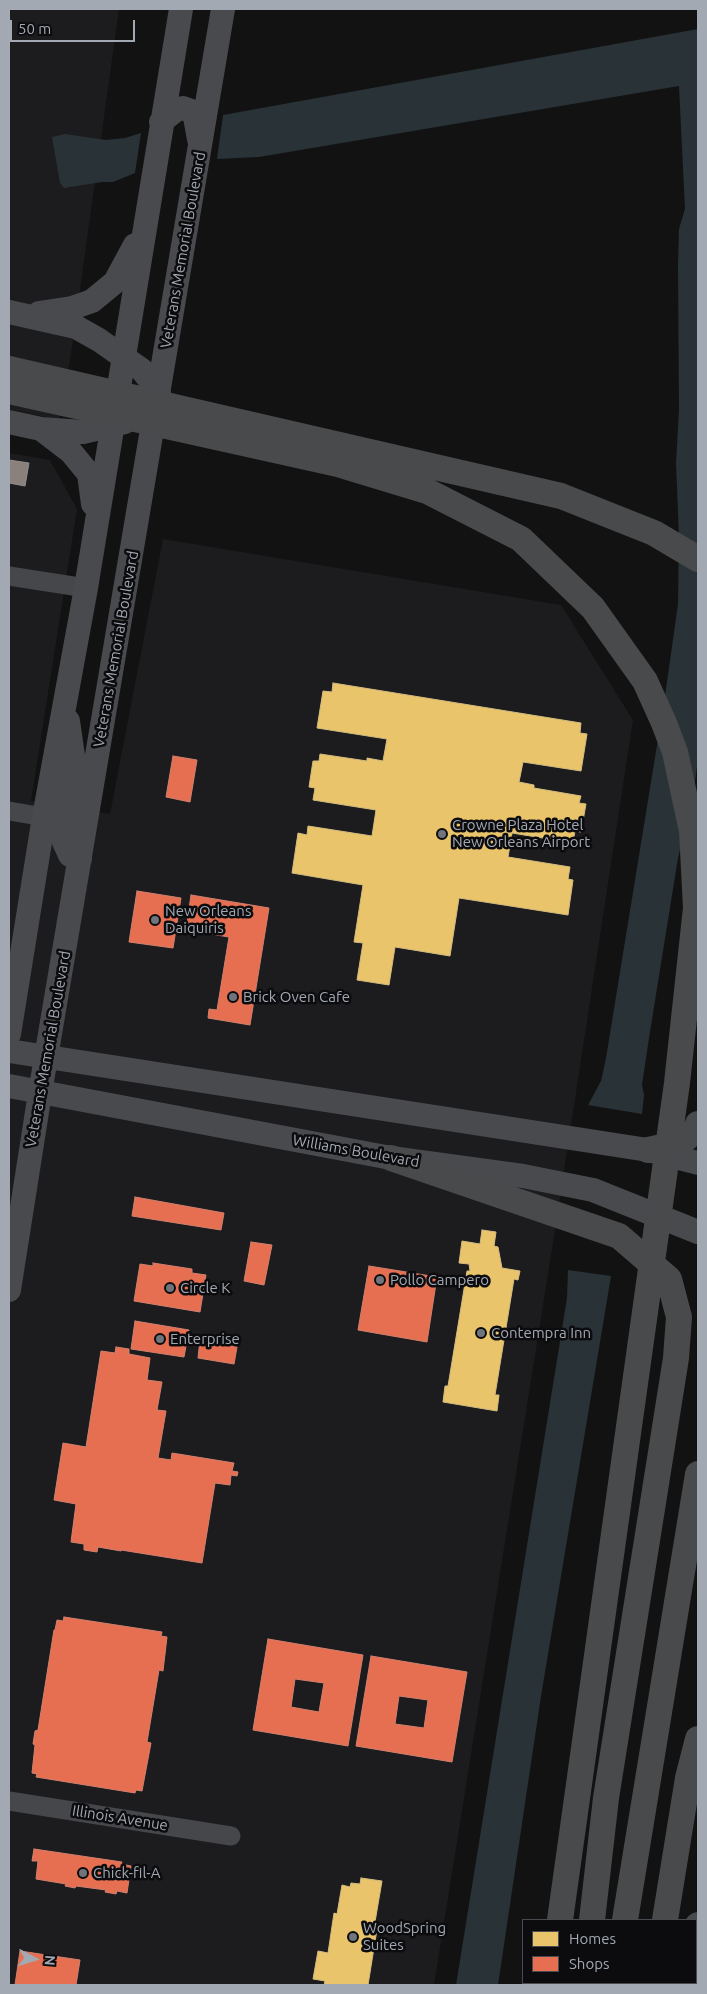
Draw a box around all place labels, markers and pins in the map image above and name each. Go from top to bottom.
place label: Crowne Plaza Hotel New Orleans Airport [452,816,590,851]
marker: Crowne Plaza Hotel New Orleans Airport [436,828,448,840]
place label: New Orleans Daiquiris [165,902,251,937]
marker: New Orleans Daiquiris [149,914,161,926]
place label: Brick Oven Cafe [243,988,350,1006]
marker: Brick Oven Cafe [227,991,239,1003]
place label: Pollo Campero [390,1271,489,1289]
marker: Pollo Campero [374,1274,386,1286]
place label: Circle K [180,1279,230,1297]
marker: Circle K [164,1282,176,1294]
place label: Contempra Inn [491,1324,591,1342]
marker: Contempra Inn [475,1327,487,1339]
place label: Enterprise [170,1330,240,1348]
marker: Enterprise [154,1333,166,1345]
place label: Chick-fil-A [93,1864,160,1882]
marker: Chick-fil-A [77,1867,89,1879]
place label: WoodSpring Suites [363,1919,446,1954]
marker: WoodSpring Suites [347,1931,359,1943]

